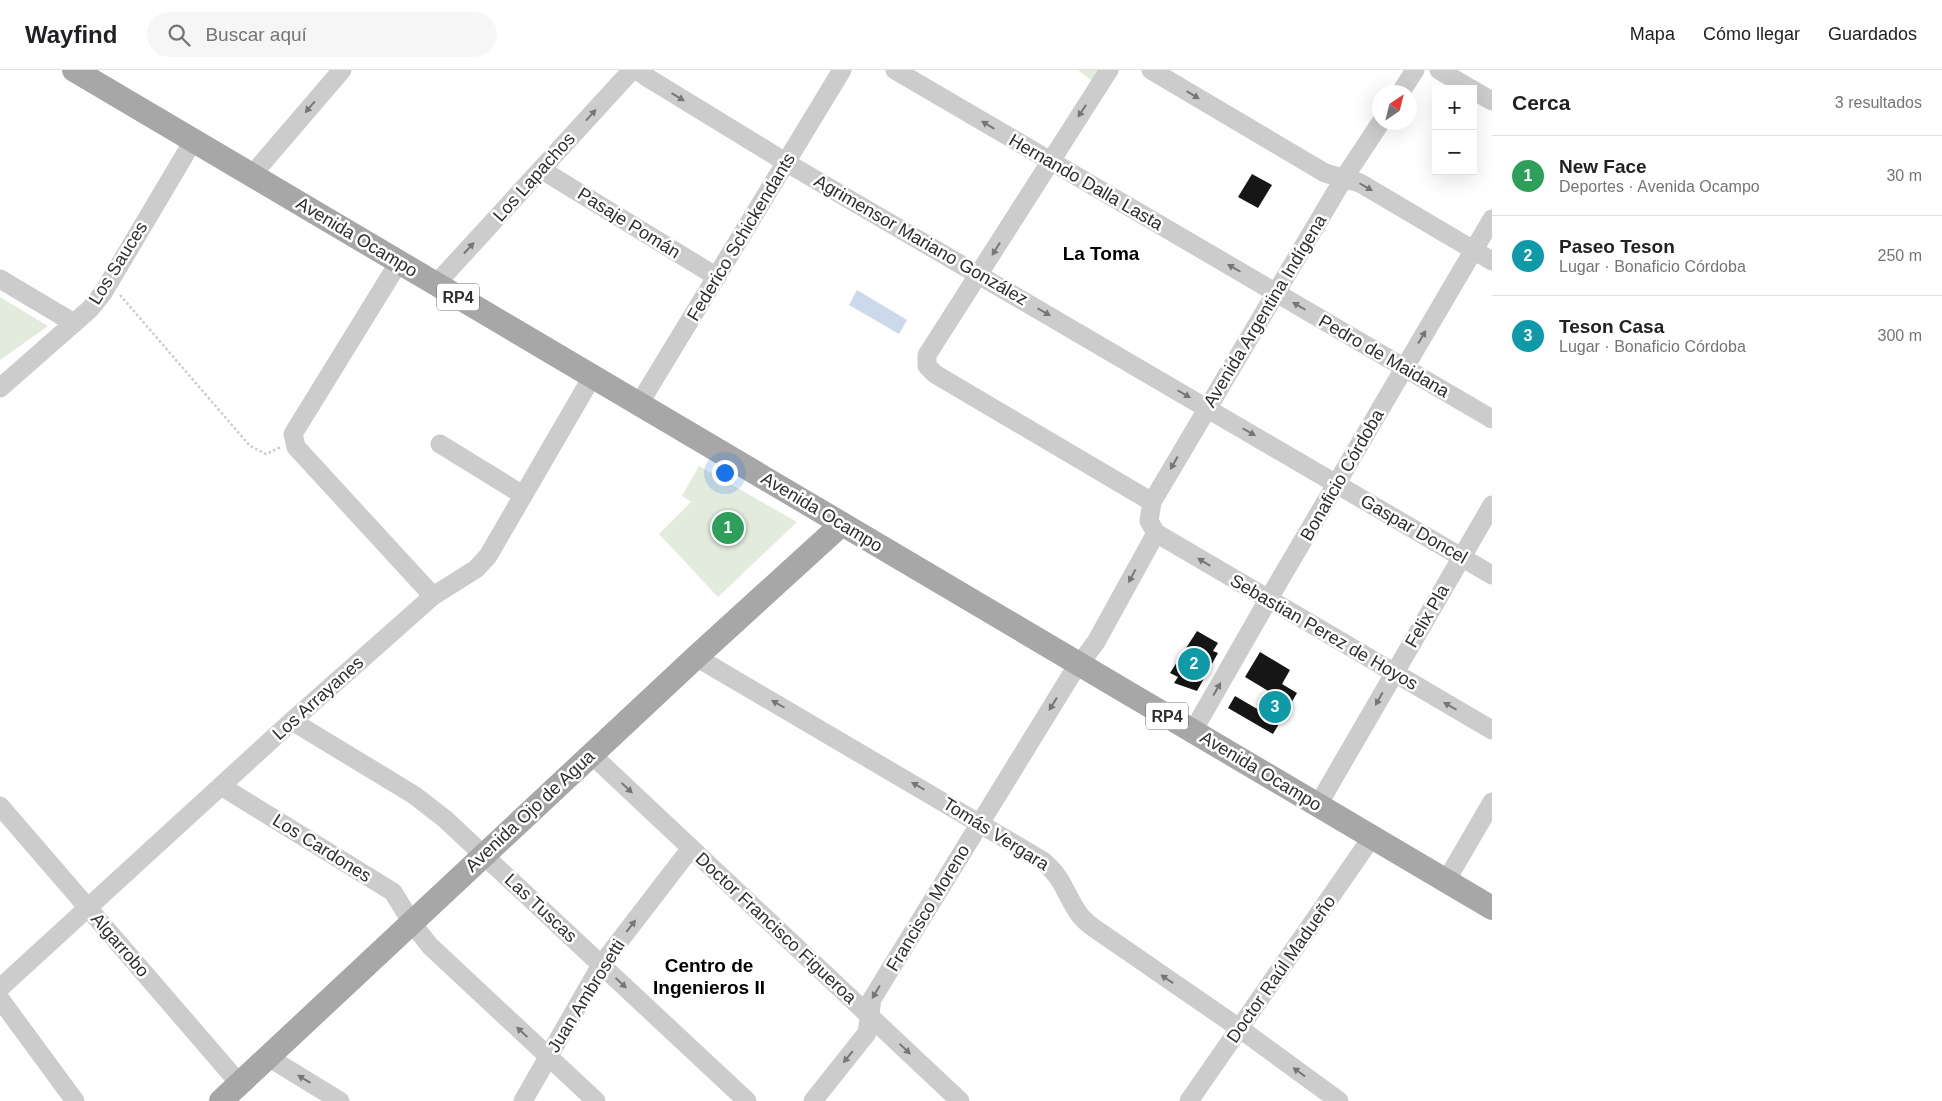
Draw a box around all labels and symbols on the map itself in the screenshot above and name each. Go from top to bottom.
north arrow [1372,85,1417,130]
one-way arrow [1186,90,1199,99]
one-way arrow [671,92,684,101]
one-way arrow [305,100,316,113]
one-way arrow [1077,104,1087,118]
one-way arrow [585,110,597,122]
one-way arrow [981,120,994,129]
street label: Los Lapachos [489,129,579,225]
street label: Hernando Dalla Lasta [1006,130,1167,235]
street label: Federico Schickendants [683,150,799,324]
street label: Agrimensor Mariano González [811,171,1031,309]
street label: Pasaje Pomán [574,183,684,263]
one-way arrow [1359,183,1374,191]
street label: Avenida Ocampo [293,193,421,281]
street label: Avenida Argentina Indígena [1200,210,1331,411]
street label: Los Sauces [85,218,151,308]
one-way arrow [991,242,1000,255]
one-way arrow [463,243,475,255]
district label: La Toma [1063,243,1140,264]
one-way arrow [1227,264,1240,273]
road number: RP4 [437,283,479,310]
one-way arrow [1291,302,1306,310]
one-way arrow [1037,307,1051,316]
street label: Pedro de Maidana [1315,311,1454,402]
one-way arrow [1418,330,1427,343]
one-way arrow [1178,390,1191,399]
street label: Bonaficio Córdoba [1296,405,1388,544]
one-way arrow [1242,428,1256,437]
one-way arrow [1170,457,1179,470]
your location [712,460,738,486]
street label: Avenida Ocampo [758,468,886,556]
street label: Gaspar Doncel [1357,490,1471,568]
pin: 1 [712,509,744,547]
one-way arrow [1197,557,1210,566]
one-way arrow [1128,569,1137,583]
street label: Sebastian Perez de Hoyos [1227,570,1421,694]
street label: Felix Pla [1401,580,1453,651]
pin: 2 [1178,645,1210,683]
street label: Los Arrayanes [269,652,367,744]
one-way arrow [1213,682,1222,695]
pin: 3 [1259,688,1291,726]
one-way arrow [1375,692,1384,705]
one-way arrow [1048,698,1057,711]
one-way arrow [771,700,784,709]
one-way arrow [1443,701,1456,710]
road number: RP4 [1146,702,1188,729]
street label: Avenida Ocampo [1197,727,1325,815]
street label: Avenida Ojo de Agua [461,745,599,876]
one-way arrow [621,782,633,794]
one-way arrow [911,782,926,790]
street label: Tomás Vergara [939,793,1053,875]
street label: Los Cardones [269,810,375,886]
street label: Francisco Moreno [882,841,974,975]
street label: Doctor Francisco Figueroa [692,848,861,1008]
street label: Las Tuscas [501,870,581,946]
street label: Doctor Raúl Madueño [1223,892,1339,1046]
street label: Algarrobo [87,909,153,981]
one-way arrow [626,919,636,933]
street label: Juan Ambrosetti [543,936,629,1056]
district label: Centro de Ingenieros II [653,955,765,998]
one-way arrow [1160,974,1174,983]
one-way arrow [615,978,628,989]
one-way arrow [872,986,881,999]
one-way arrow [516,1026,529,1037]
one-way arrow [898,1043,910,1055]
one-way arrow [842,1051,853,1064]
one-way arrow [1293,1067,1306,1077]
one-way arrow [297,1075,310,1084]

